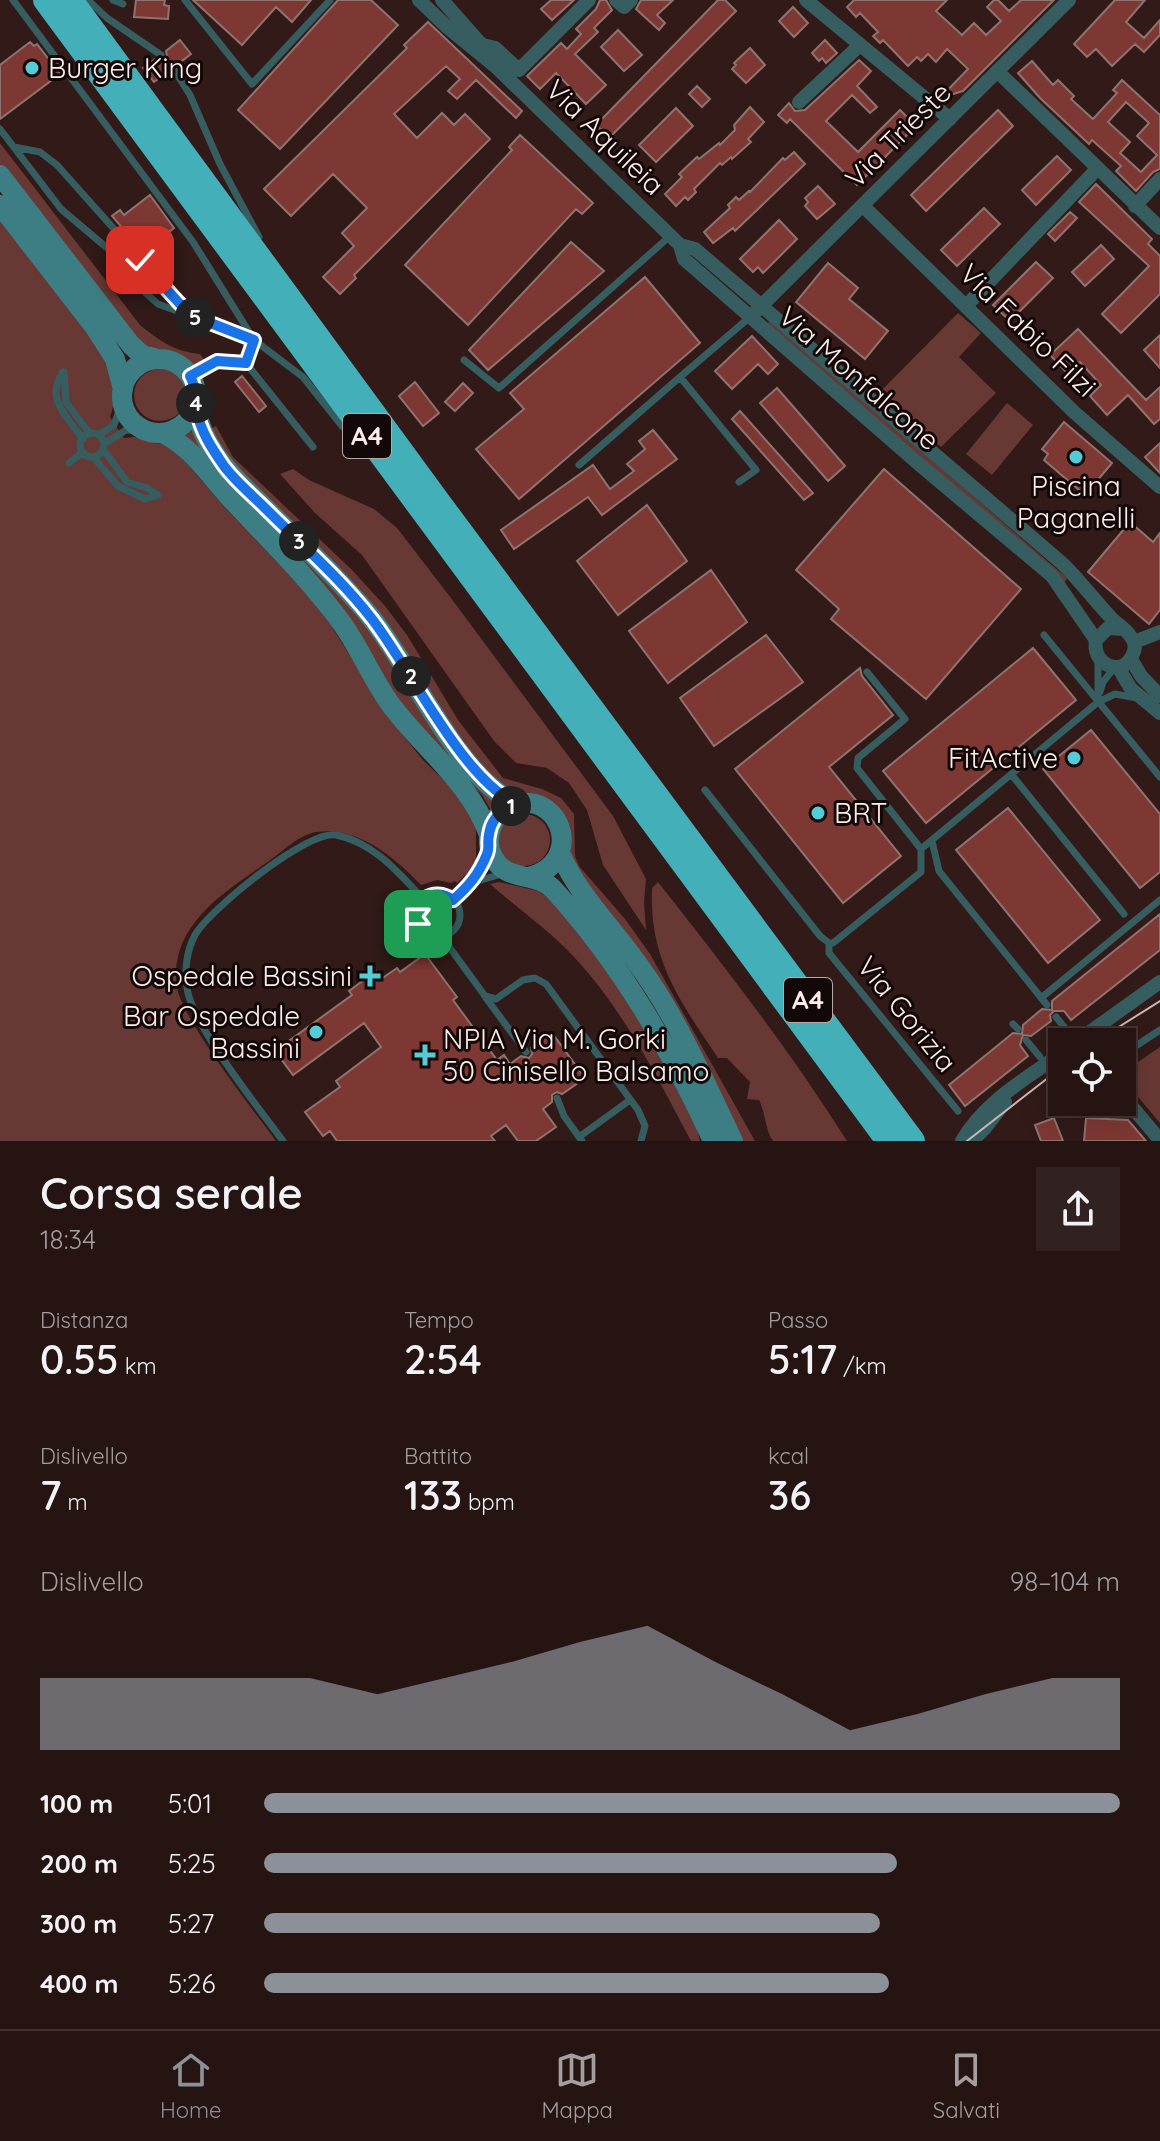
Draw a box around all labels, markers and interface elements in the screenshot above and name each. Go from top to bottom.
place label: Burger King [48,50,202,85]
marker: Burger King [23,59,41,77]
street label: Via Aquileia [539,72,672,202]
street label: Via Trieste [837,74,958,195]
pin [106,226,174,294]
icon: check [118,238,162,282]
street label: Via Fabio Filzi [953,256,1104,404]
pin: 5 [175,297,215,337]
street label: Via Monfalcone [772,298,947,457]
text: 5 [189,303,201,331]
pin: 4 [176,383,216,423]
text: 4 [190,389,202,417]
road number: A4 [343,414,391,458]
marker: Piscina Paganelli [1067,448,1085,466]
place label: Piscina Paganelli [1017,468,1135,535]
pin: 3 [279,521,319,561]
text: 3 [293,527,305,555]
pin: 2 [391,656,431,696]
text: 2 [405,662,417,690]
place label: FitActive [948,740,1058,775]
marker: FitActive [1065,749,1083,767]
pin: 1 [491,786,531,826]
text: 1 [507,792,515,820]
place label: BRT [834,795,887,830]
marker: BRT [809,804,827,822]
pin [384,890,452,958]
icon: arrive [396,902,440,946]
street label: Via Gorizia [850,949,965,1079]
place label: Ospedale Bassini [131,958,352,993]
marker: Ospedale Bassini [359,965,381,987]
road number: A4 [784,978,832,1022]
place label: Bar Ospedale Bassini [123,998,300,1065]
place label: NPIA Via M. Gorki 50 Cinisello Balsamo [443,1021,710,1088]
marker: Bar Ospedale Bassini [307,1023,325,1041]
map controls [1048,1028,1136,1116]
button: locate [1048,1028,1136,1116]
marker: NPIA Via M. Gorki 50 Cinisello Balsamo [414,1044,436,1066]
text: Corsa serale [40,1165,303,1220]
button: share [1036,1167,1120,1251]
text: 18:34 [40,1223,96,1256]
text: Distanza [40,1306,128,1334]
text: Tempo [404,1306,474,1334]
text: Passo [768,1306,828,1334]
text: 0.55 [40,1334,119,1384]
text: 2:54 [404,1334,482,1384]
text: 5:17 [768,1334,837,1384]
text: km [119,1352,156,1380]
text: /km [837,1352,887,1380]
text: Dislivello [40,1442,128,1470]
text: Battito [404,1442,472,1470]
text: kcal [768,1442,809,1470]
text: 7 [40,1470,61,1520]
text: 133 [404,1470,462,1520]
text: 36 [768,1470,811,1520]
text: m [61,1488,88,1516]
text: bpm [462,1488,515,1516]
text: Dislivello [40,1565,144,1598]
text: 98–104 m [1010,1565,1120,1598]
text: 100 m [40,1787,113,1820]
text: 5:01 [168,1787,212,1820]
text: 200 m [40,1847,118,1880]
text: 5:25 [168,1847,216,1880]
text: 300 m [40,1907,117,1940]
text: 5:27 [168,1907,214,1940]
text: 400 m [40,1967,118,2000]
text: 5:26 [168,1967,215,2000]
tab: Home [160,2048,222,2124]
tab: Mappa [541,2048,613,2124]
tab: Salvati [933,2048,1000,2124]

